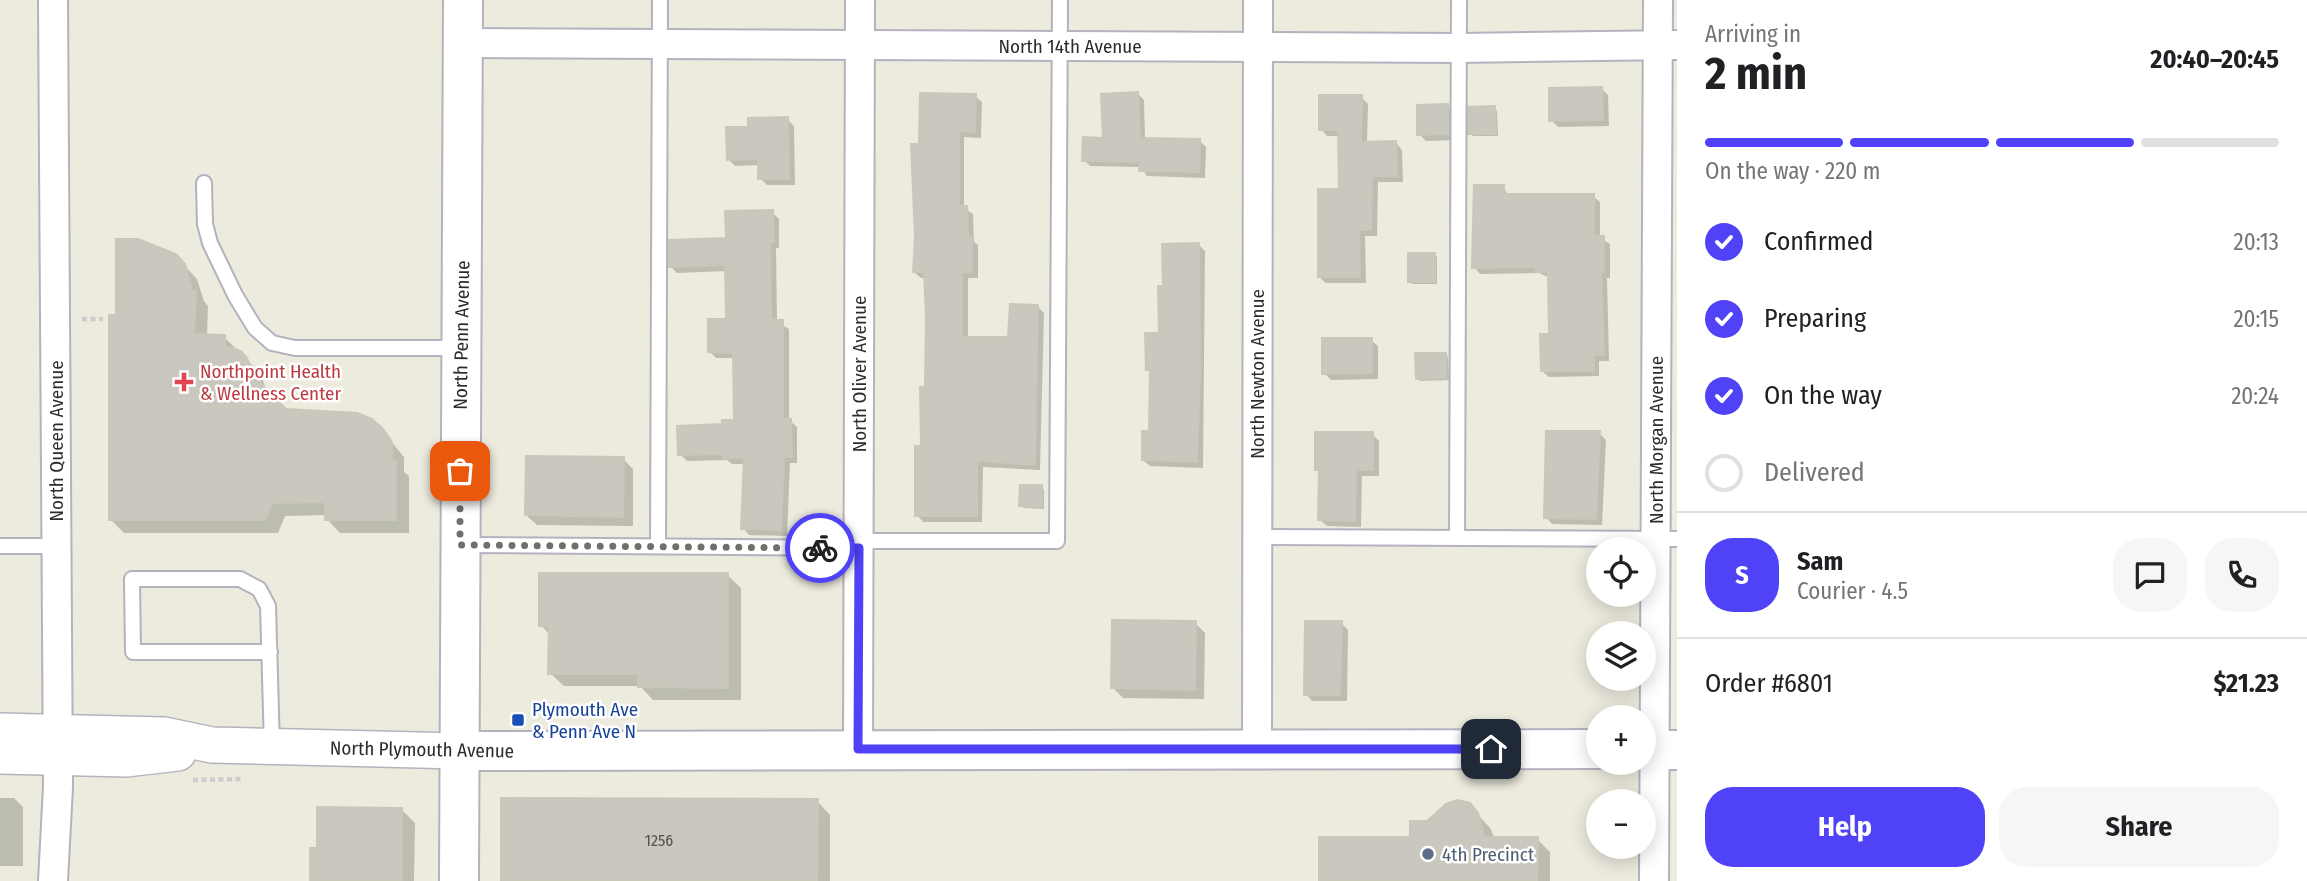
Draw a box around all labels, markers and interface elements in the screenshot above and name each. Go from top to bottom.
text: Arriving in [1705,20,1801,48]
street label: North 14th Avenue [998,35,1142,58]
text: 20:40–20:45 [2150,44,2279,75]
text: 2 min [1705,46,1807,101]
text: On the way · 220 m [1705,157,1880,185]
icon: check [1705,223,1743,261]
text: Confirmed [1764,226,1874,257]
text: 20:13 [2234,228,2279,256]
street label: North Penn Avenue [449,260,474,410]
street label: North Newton Avenue [1246,289,1269,459]
street label: North Oliver Avenue [848,296,871,452]
icon: check [1705,300,1743,338]
text: Preparing [1764,303,1866,334]
text: 20:15 [2233,305,2279,333]
street label: North Morgan Avenue [1645,356,1668,524]
street label: North Queen Avenue [45,360,68,522]
place label: Northpoint Health & Wellness Center [200,360,341,405]
marker: Northpoint Health & Wellness Center [174,372,194,392]
icon: check [1705,377,1743,415]
text: On the way [1764,380,1882,411]
text: 20:24 [2231,382,2279,410]
pin [430,441,490,501]
icon: bag [441,452,479,490]
text: Delivered [1764,457,1865,488]
courier [785,513,855,583]
icon: bike [801,529,839,567]
map controls [1586,537,1656,859]
button: locate [1586,537,1656,607]
button: chat [2113,538,2187,612]
button: phone [2205,538,2279,612]
text: Sam [1797,546,1843,577]
text: S [1735,560,1749,591]
text: Courier · 4.5 [1797,577,1908,605]
button: layers [1586,621,1656,691]
text: Order #6801 [1705,668,1833,699]
text: $21.23 [2213,668,2279,699]
place label: Plymouth Ave & Penn Ave N [532,698,638,743]
button: + [1586,705,1656,775]
marker: Plymouth Ave & Penn Ave N [510,712,526,728]
pin [1461,719,1521,779]
icon: home [1472,730,1510,768]
street label: North Plymouth Avenue [330,736,514,763]
button: Help [1705,787,1985,867]
button: Share [1999,787,2279,867]
button: − [1586,789,1656,859]
house number: 1256 [645,831,673,850]
place label: 4th Precinct [1442,843,1535,866]
marker: 4th Precinct [1420,846,1436,862]

